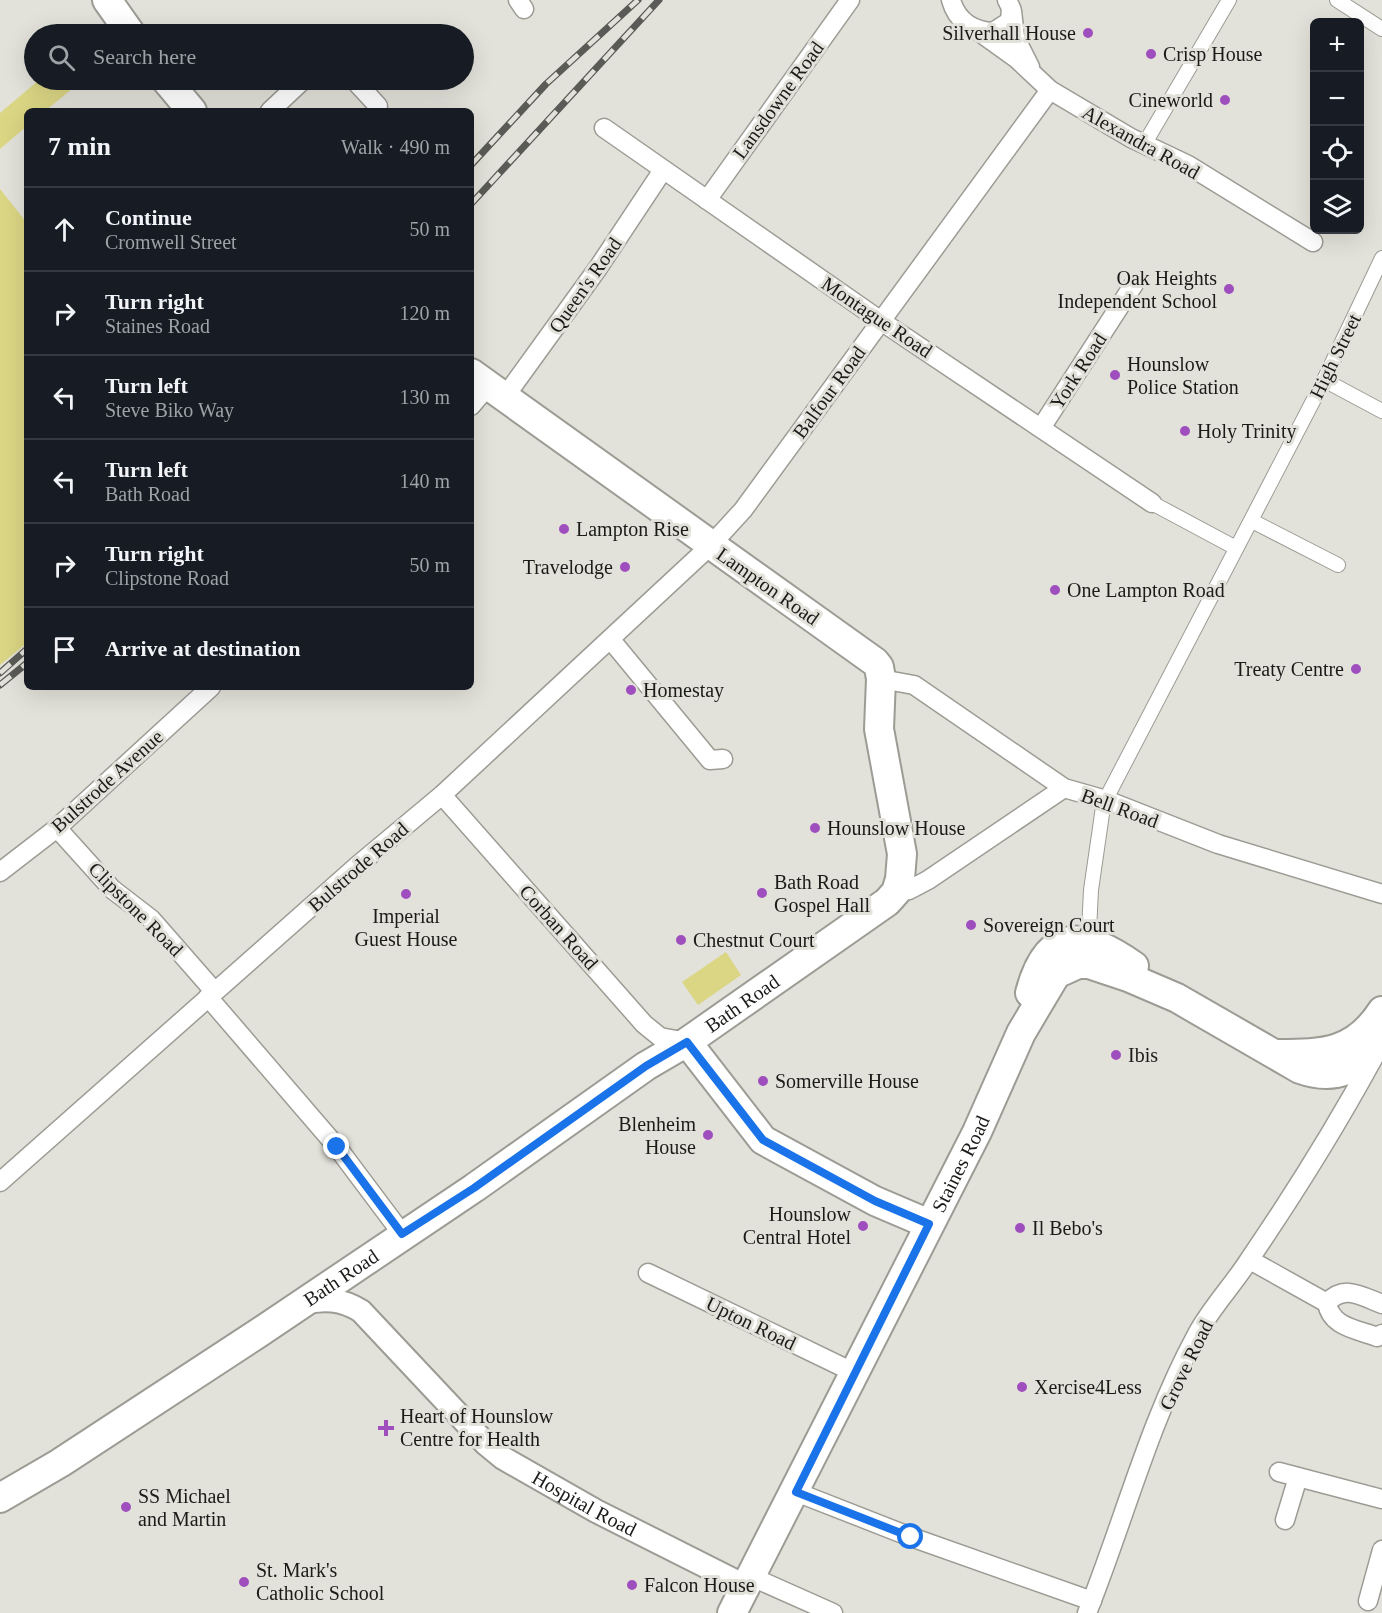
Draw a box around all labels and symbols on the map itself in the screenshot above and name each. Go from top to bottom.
place label: Silverhall House [942,22,1076,44]
marker: Silverhall House [1081,26,1095,40]
street label: Lansdowne Road [728,37,828,163]
place label: Crisp House [1163,43,1263,66]
marker: Crisp House [1144,47,1158,61]
place label: Cineworld [1129,89,1213,111]
marker: Cineworld [1218,93,1232,107]
street label: Alexandra Road [1079,101,1203,183]
street label: Queen's Road [544,233,626,337]
place label: Oak Heights Independent School [1058,267,1217,313]
street label: Montague Road [817,272,936,363]
marker: Oak Heights Independent School [1222,282,1236,296]
street label: High Street [1305,310,1366,402]
street label: York Road [1045,329,1111,413]
street label: Balfour Road [788,342,870,442]
place label: Hounslow Police Station [1127,353,1239,398]
marker: Hounslow Police Station [1108,368,1122,382]
place label: Holy Trinity [1197,420,1296,443]
marker: Holy Trinity [1178,424,1192,438]
place label: Lampton Rise [576,518,689,541]
marker: Lampton Rise [557,522,571,536]
street label: Lampton Road [712,543,823,630]
place label: Travelodge [523,556,613,579]
marker: Travelodge [618,560,632,574]
place label: One Lampton Road [1067,579,1225,602]
marker: One Lampton Road [1048,583,1062,597]
place label: Treaty Centre [1234,658,1344,681]
marker: Treaty Centre [1349,662,1363,676]
place label: Homestay [643,679,724,702]
marker: Homestay [624,683,638,697]
street label: Bulstrode Avenue [47,725,167,837]
street label: Bell Road [1078,784,1162,832]
place label: Hounslow House [827,817,965,839]
street label: Bulstrode Road [304,818,412,916]
marker: Hounslow House [808,821,822,835]
street label: Clipstone Road [84,857,188,961]
place label: Bath Road Gospel Hall [774,871,871,917]
street label: Corban Road [515,880,603,974]
marker: Bath Road Gospel Hall [755,886,769,900]
marker: Imperial Guest House [399,887,413,901]
place label: Imperial Guest House [355,905,458,950]
place label: Sovereign Court [983,914,1115,937]
marker: Sovereign Court [964,918,978,932]
place label: Chestnut Court [693,929,815,951]
marker: Chestnut Court [674,933,688,947]
street label: Bath Road [701,970,783,1037]
place label: Ibis [1128,1044,1158,1066]
marker: Ibis [1109,1048,1123,1062]
place label: Somerville House [775,1070,919,1092]
marker: Somerville House [756,1074,770,1088]
street label: Staines Road [927,1112,994,1216]
place label: Blenheim House [618,1113,696,1158]
marker: Blenheim House [701,1128,715,1142]
route end [323,1133,349,1159]
place label: Hounslow Central Hotel [743,1203,852,1248]
place label: Il Bebo's [1032,1217,1103,1239]
marker: Hounslow Central Hotel [856,1219,870,1233]
marker: Il Bebo's [1013,1221,1027,1235]
street label: Bath Road [299,1245,382,1310]
street label: Upton Road [702,1292,800,1355]
street label: Grove Road [1155,1316,1217,1414]
place label: Xercise4Less [1034,1376,1142,1398]
marker: Xercise4Less [1015,1380,1029,1394]
place label: Heart of Hounslow Centre for Health [400,1405,554,1450]
marker: Heart of Hounslow Centre for Health [377,1419,395,1437]
street label: Hospital Road [528,1466,640,1540]
place label: SS Michael and Martin [138,1485,231,1530]
marker: SS Michael and Martin [119,1500,133,1514]
route start [897,1523,923,1549]
place label: St. Mark's Catholic School [256,1559,385,1604]
place label: Falcon House [644,1574,755,1596]
marker: St. Mark's Catholic School [237,1575,251,1589]
marker: Falcon House [625,1578,639,1592]

